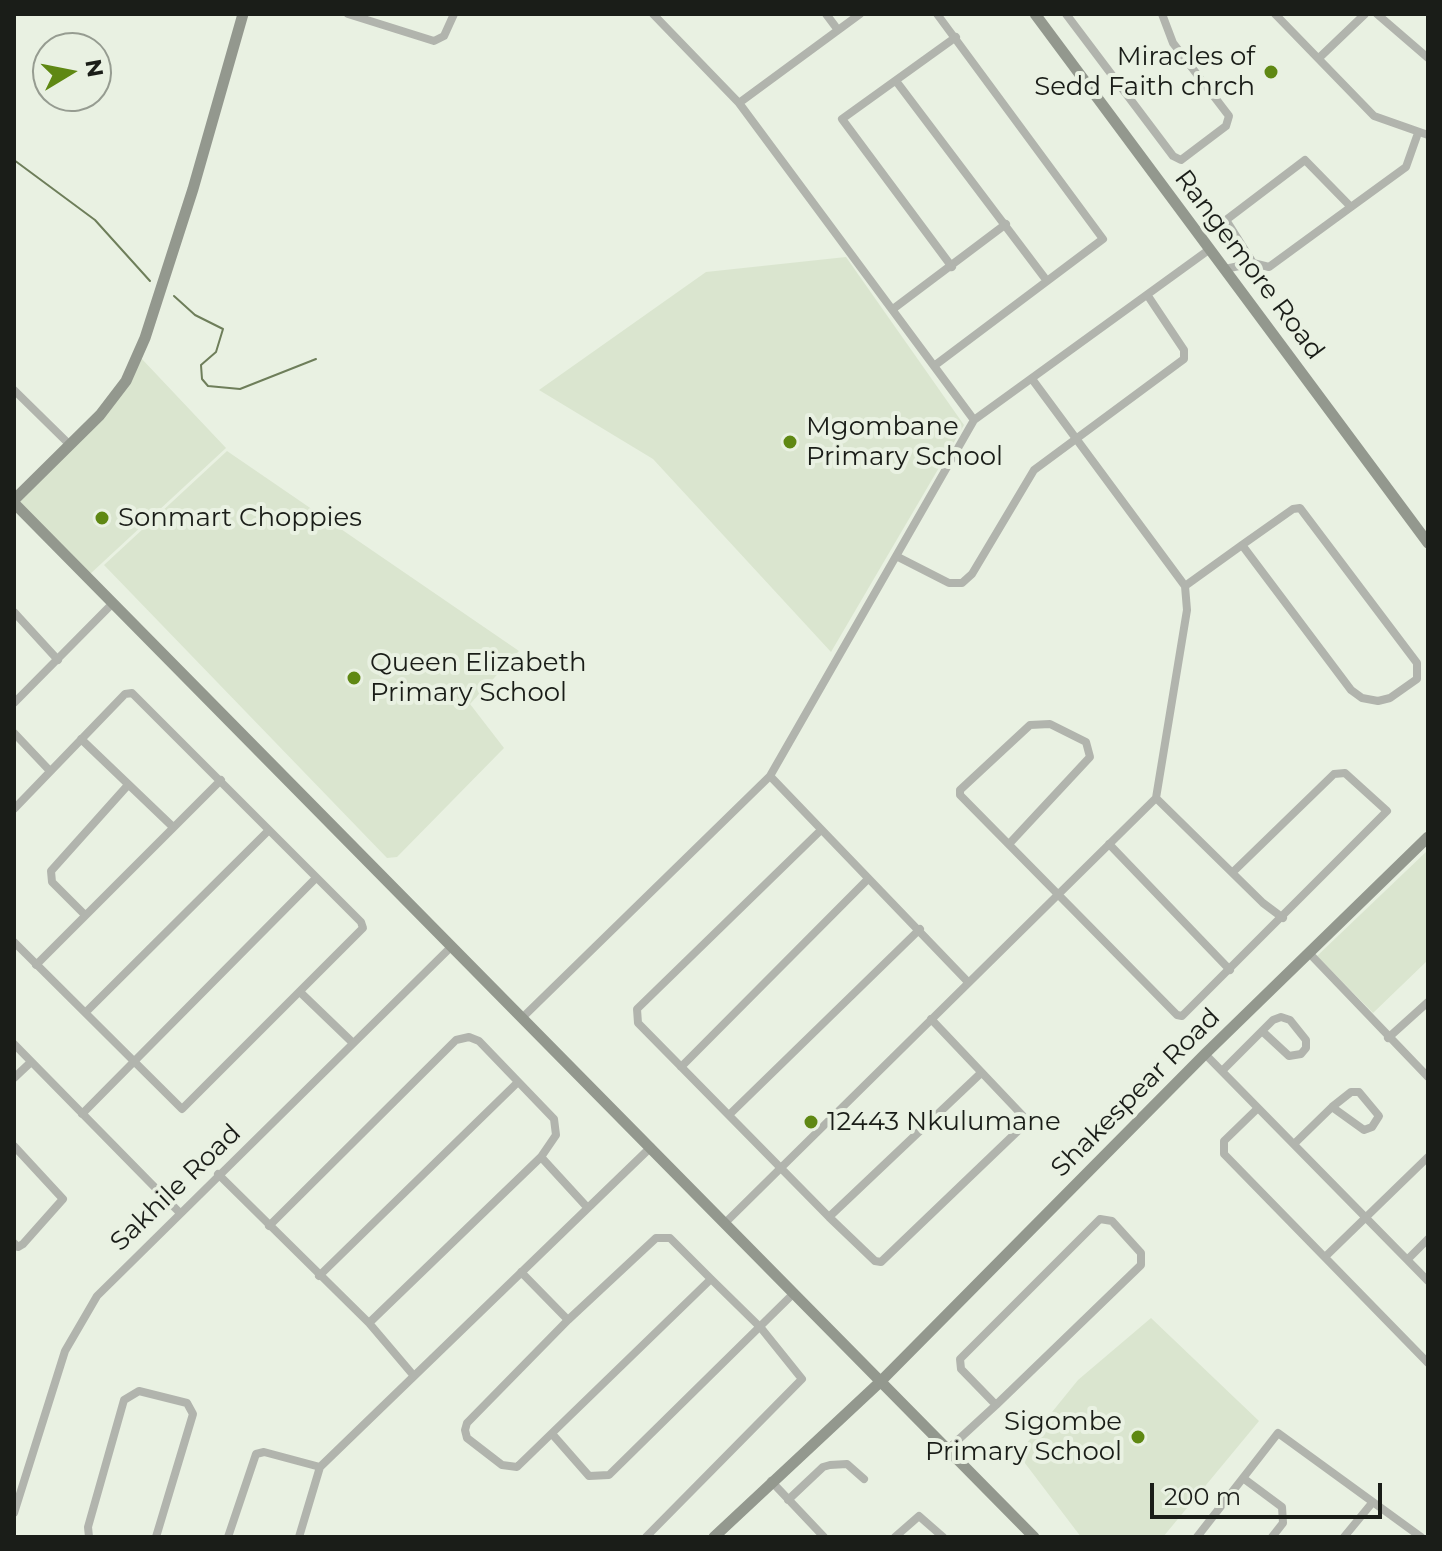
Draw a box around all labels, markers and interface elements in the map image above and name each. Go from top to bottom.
north arrow [32,32,112,112]
place label: Miracles of Sedd Faith chrch [1034,41,1255,102]
text: N [79,57,109,79]
marker: Miracles of Sedd Faith chrch [1262,63,1280,81]
street label: Rangemore Road [1167,164,1331,366]
place label: Mgombane Primary School [806,411,1003,472]
marker: Mgombane Primary School [781,433,799,451]
place label: Sonmart Choppies [118,502,362,534]
marker: Sonmart Choppies [93,509,111,527]
place label: Queen Elizabeth Primary School [370,647,587,708]
marker: Queen Elizabeth Primary School [345,669,363,687]
street label: Shakespear Road [1045,1002,1227,1184]
place label: 12443 Nkulumane [827,1106,1061,1138]
marker: 12443 Nkulumane [802,1113,820,1131]
street label: Sakhile Road [104,1118,248,1258]
place label: Sigombe Primary School [925,1406,1122,1468]
marker: Sigombe Primary School [1129,1428,1147,1446]
scale bar [1154,1467,1386,1517]
text: 200 m [1164,1482,1241,1511]

